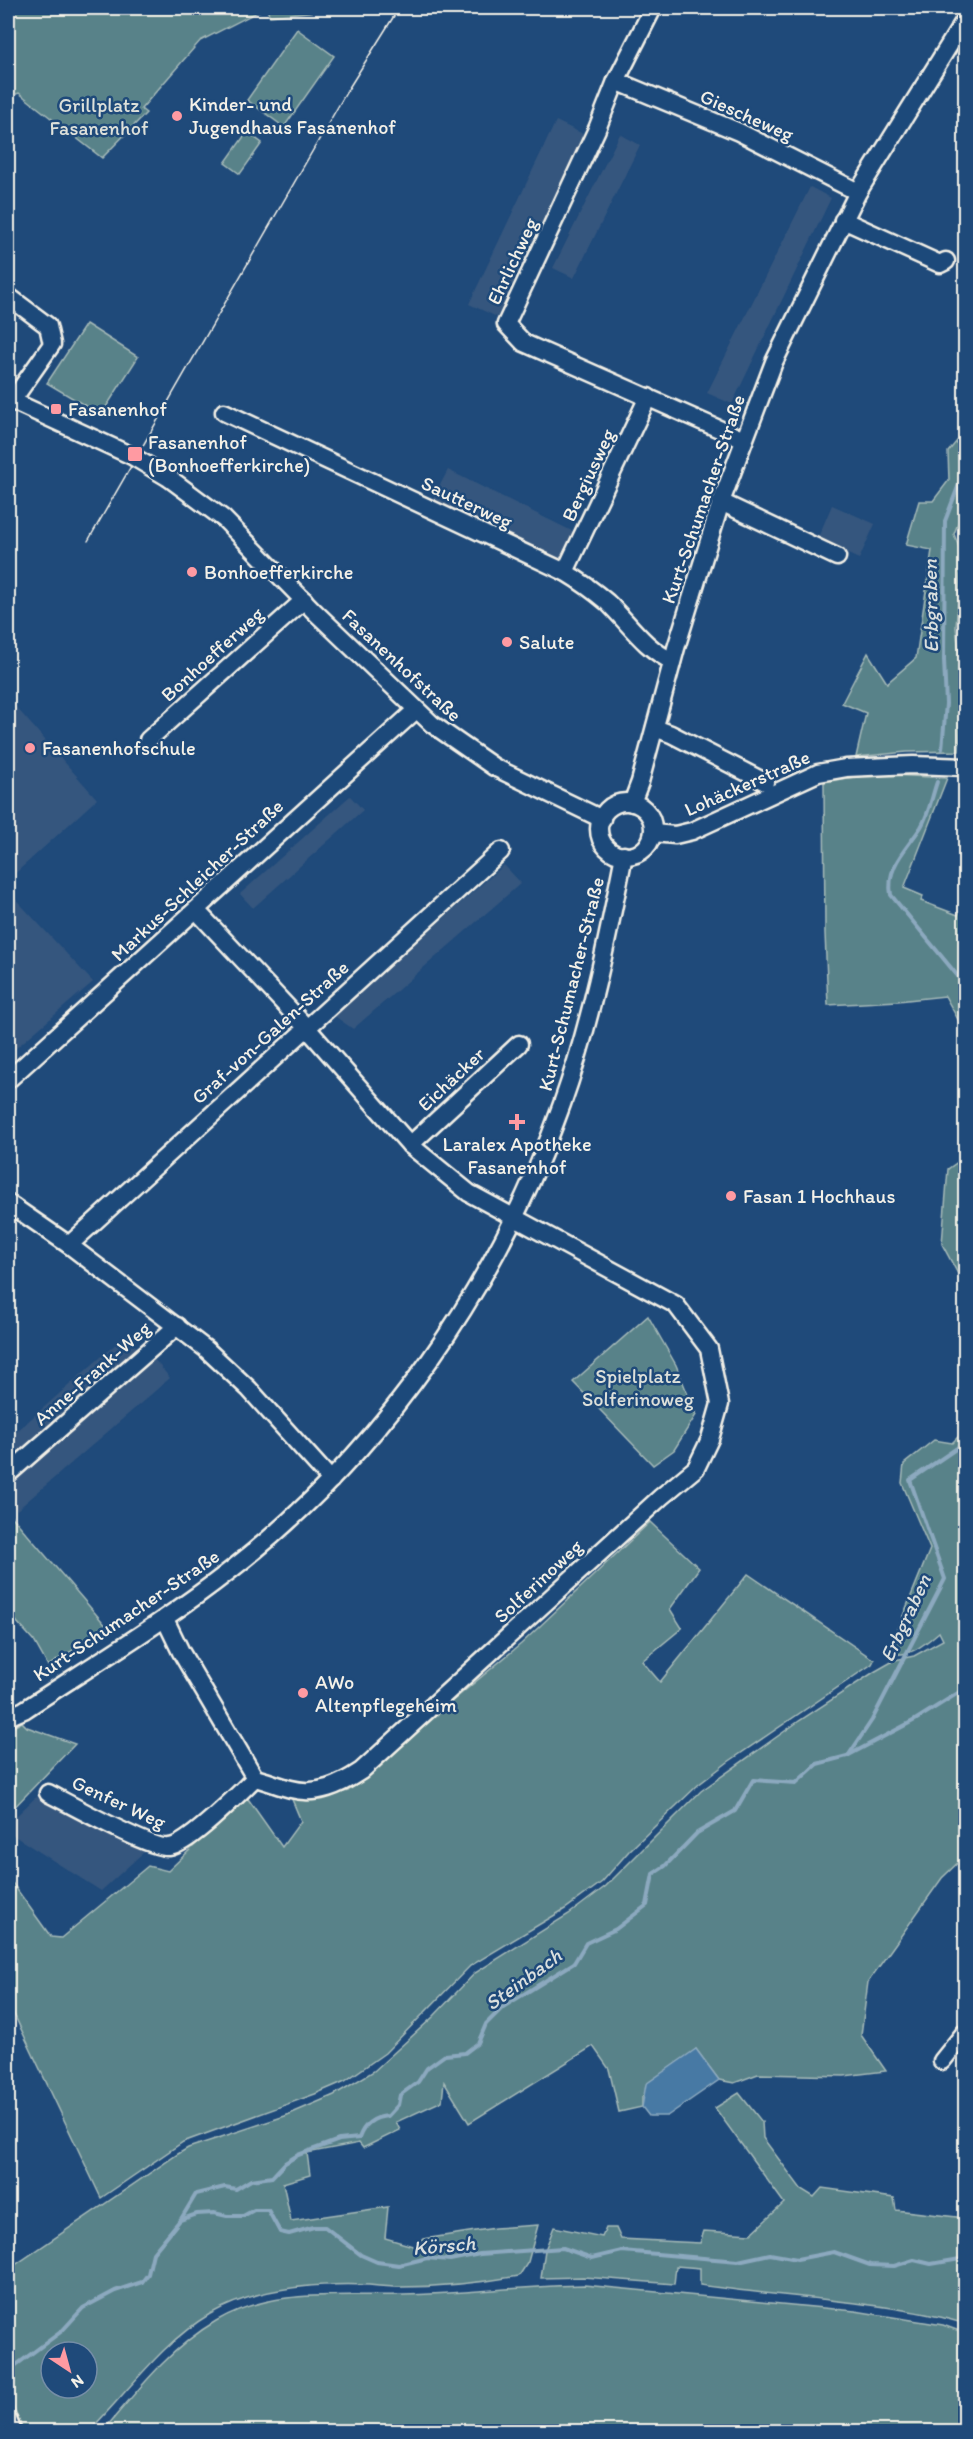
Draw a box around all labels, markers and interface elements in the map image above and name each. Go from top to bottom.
street label: Giescheweg [696,84,798,147]
place label: Kinder- und Jugendhaus Fasanenhof [189,92,396,139]
park label: Grillplatz Fasanenhof [50,93,149,140]
marker: Kinder- und Jugendhaus Fasanenhof [170,109,184,123]
street label: Ehrlichweg [481,213,543,308]
street label: Kurt-Schumacher-Straße [656,391,750,607]
place label: Fasanenhof [68,397,167,421]
marker: Fasanenhof [49,402,63,416]
street label: Bergiusweg [556,424,620,525]
place label: Fasanenhof (Bonhoefferkirche) [148,430,310,477]
marker: Fasanenhof (Bonhoefferkirche) [126,445,144,463]
street label: Sautterweg [418,470,517,534]
water label: Erbgraben [917,558,943,653]
place label: Bonhoefferkirche [204,560,353,584]
marker: Bonhoefferkirche [185,565,199,579]
street label: Bonhoefferweg [156,601,269,706]
street label: Fasanenhofstraße [337,603,467,727]
place label: Salute [519,630,574,654]
marker: Salute [500,635,514,649]
place label: Fasanenhofschule [42,736,196,760]
marker: Fasanenhofschule [23,741,37,755]
street label: Lohäckerstraße [680,745,814,821]
street label: Markus-Schleicher-Straße [106,794,288,966]
street label: Kurt-Schumacher-Straße [533,875,609,1093]
street label: Graf-von-Galen-Straße [186,955,354,1109]
street label: Eichäcker [412,1042,490,1116]
marker: Laralex Apotheke Fasanenhof [510,1115,524,1129]
place label: Laralex Apotheke Fasanenhof [442,1132,592,1179]
place label: Fasan 1 Hochhaus [743,1184,895,1208]
marker: Fasan 1 Hochhaus [724,1189,738,1203]
street label: Anne-Frank-Weg [29,1315,156,1430]
park label: Spielplatz Solferinoweg [582,1364,695,1411]
street label: Solferinoweg [489,1534,588,1628]
street label: Kurt-Schumacher-Straße [28,1544,224,1686]
water label: Erbgraben [874,1569,937,1666]
place label: AWo Altenpflegeheim [315,1670,457,1717]
marker: AWo Altenpflegeheim [296,1686,310,1700]
street label: Genfer Weg [68,1770,171,1835]
water label: Steinbach [480,1943,566,2015]
water label: Körsch [412,2230,477,2260]
north arrow [39,2340,99,2400]
text: N [68,2371,87,2393]

